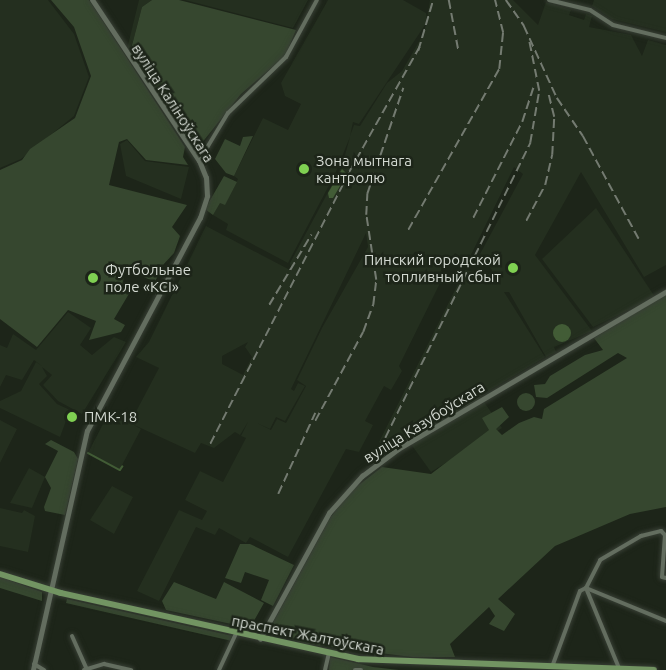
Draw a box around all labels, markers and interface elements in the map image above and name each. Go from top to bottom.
street label: вуліца Каліноўскага [128,40,218,166]
place label: Зона мытнага кантролю [316,151,412,186]
marker: Зона мытнага кантролю [297,162,311,176]
place label: Пинский городской топливный сбыт [364,250,501,285]
place label: Футбольнае поле «КСІ» [105,260,191,295]
marker: Пинский городской топливный сбыт [506,261,520,275]
marker: Футбольнае поле «КСІ» [86,271,100,285]
street label: вуліца Казубоўскага [360,377,488,467]
place label: ПМК-18 [84,408,137,426]
marker: ПМК-18 [65,410,79,424]
street label: праспект Жалтоўскага [230,611,386,659]

